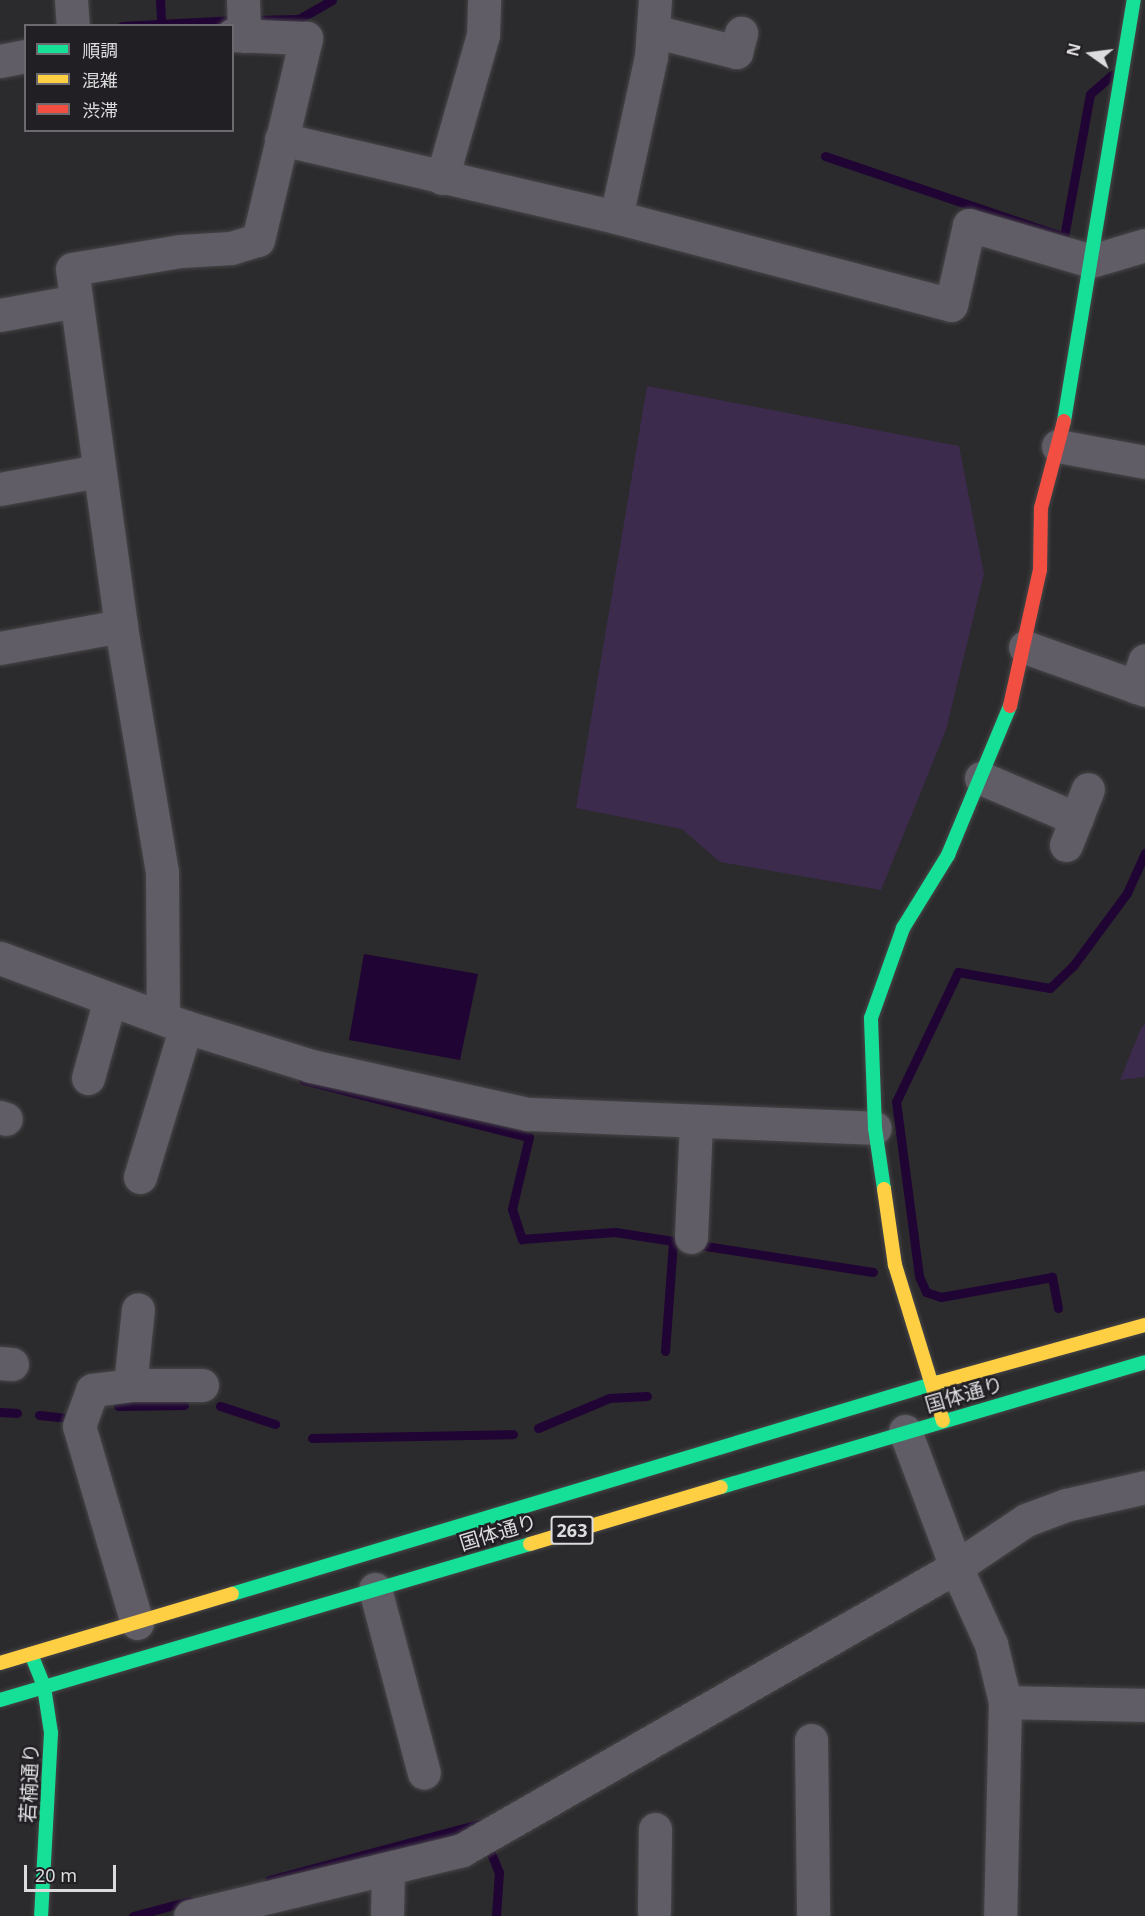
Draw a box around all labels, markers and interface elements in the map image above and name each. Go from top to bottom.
legend [24,24,234,132]
north arrow [1061,24,1121,84]
text: 順調 [82,38,118,62]
text: N [1061,41,1086,59]
text: 混雑 [82,68,118,92]
text: 渋滞 [82,98,118,122]
street label: 国体通り [922,1371,1006,1417]
street label: 国体通り [456,1509,540,1555]
road number: 263 [550,1515,594,1545]
street label: 若楠通り [15,1742,43,1824]
scale bar [27,1853,118,1891]
text: 20 m [35,1863,77,1887]

